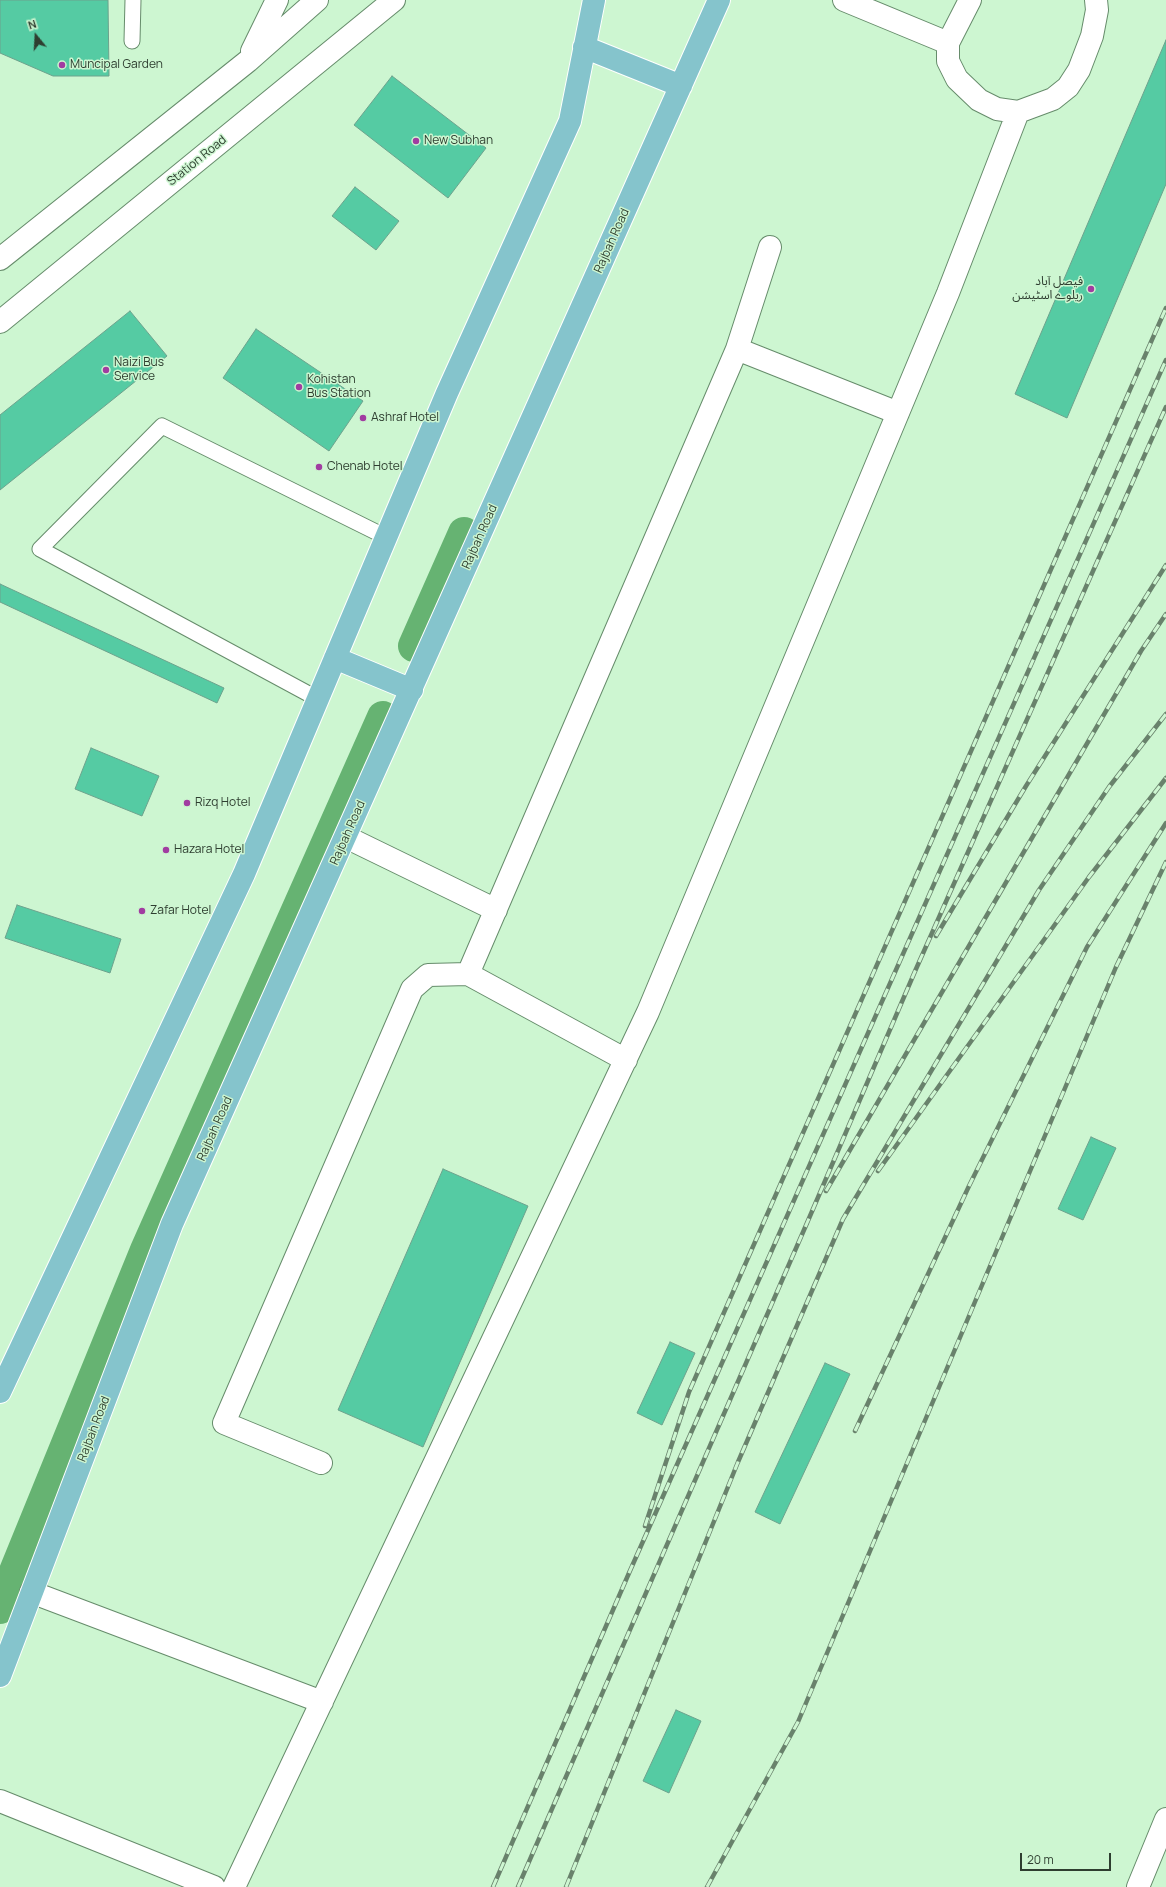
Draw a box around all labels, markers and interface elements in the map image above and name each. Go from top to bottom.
north arrow [16,16,56,56]
text: N [26,16,38,32]
place label: Muncipal Garden [70,58,163,72]
marker: Muncipal Garden [57,60,67,70]
street label: Station Road [165,133,229,189]
place label: New Subhan [424,134,493,148]
marker: New Subhan [411,136,421,146]
street label: Rajbah Road [591,207,633,275]
place label: فیصل آباد ریلوے اسٹیشن [1012,275,1083,303]
marker: فیصل آباد ریلوے اسٹیشن [1086,284,1096,294]
place label: Naizi Bus Service [114,356,164,384]
marker: Naizi Bus Service [101,365,111,375]
place label: Kohistan Bus Station [307,373,371,401]
marker: Kohistan Bus Station [294,382,304,392]
place label: Ashraf Hotel [371,411,439,425]
marker: Ashraf Hotel [358,413,368,423]
place label: Chenab Hotel [327,460,403,474]
marker: Chenab Hotel [314,462,324,472]
street label: Rajbah Road [459,503,501,571]
place label: Rizq Hotel [195,796,251,810]
marker: Rizq Hotel [182,798,192,808]
street label: Rajbah Road [327,799,369,867]
place label: Hazara Hotel [174,843,244,857]
marker: Hazara Hotel [161,845,171,855]
place label: Zafar Hotel [150,904,211,918]
marker: Zafar Hotel [137,906,147,916]
street label: Rajbah Road [194,1095,236,1163]
street label: Rajbah Road [75,1394,113,1464]
scale bar [1022,1845,1113,1871]
text: 20 m [1027,1851,1054,1868]

